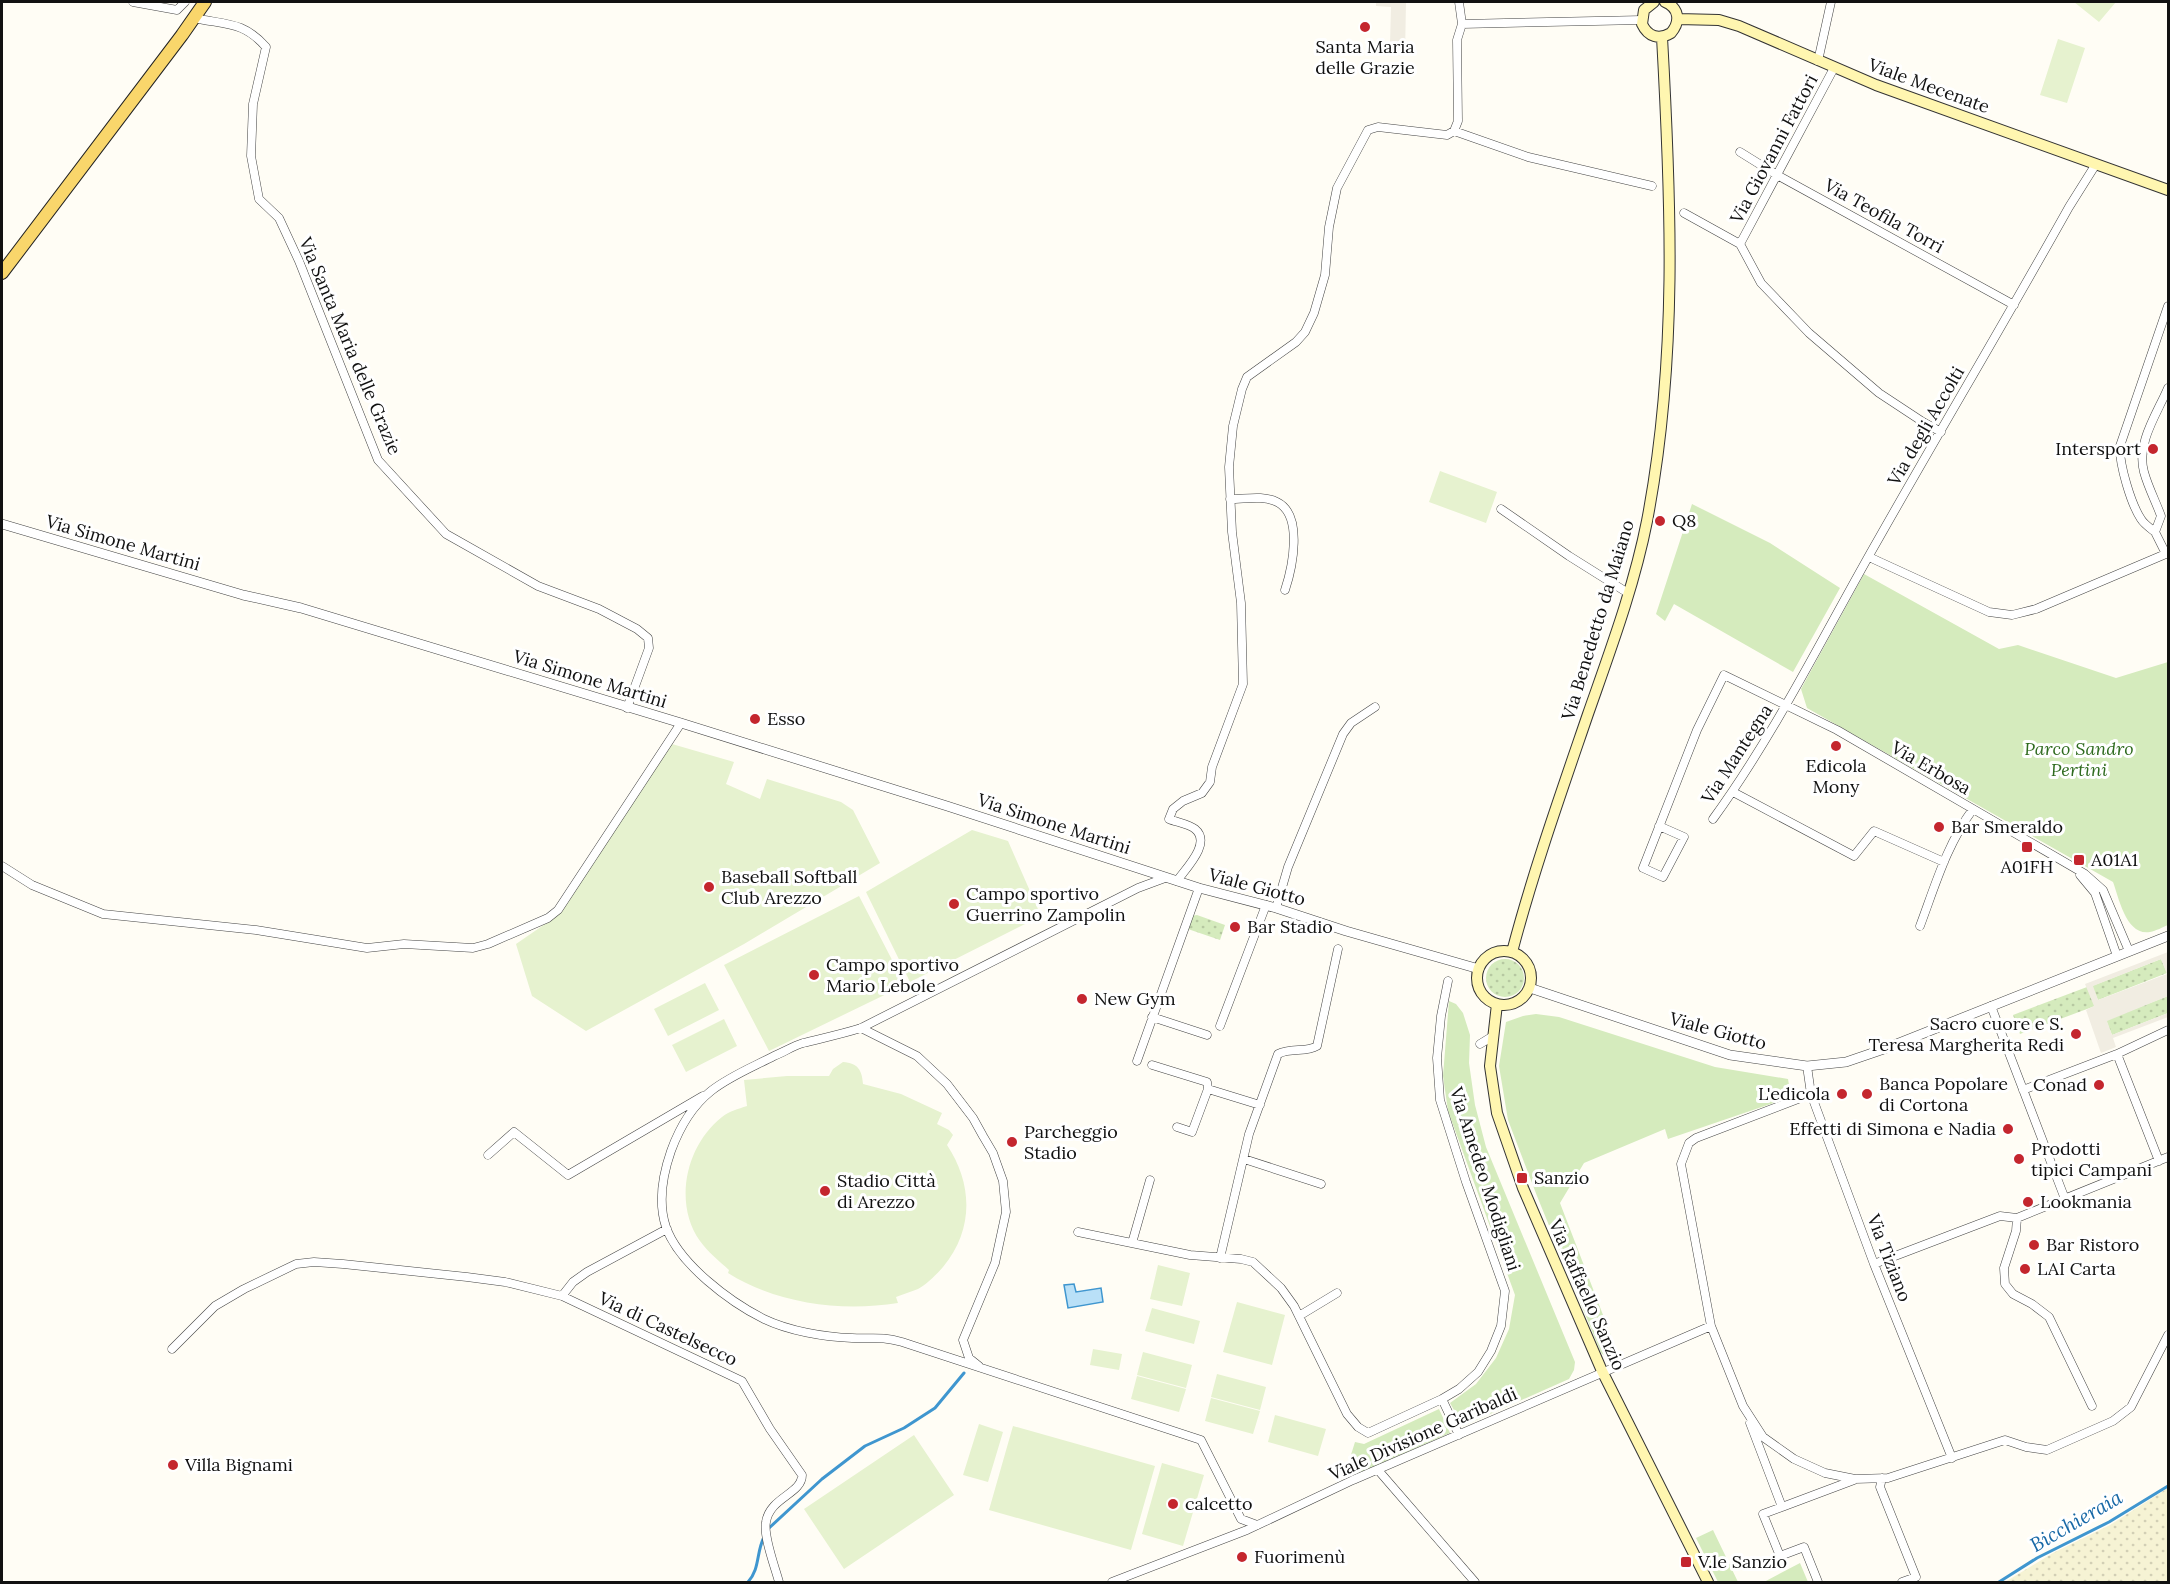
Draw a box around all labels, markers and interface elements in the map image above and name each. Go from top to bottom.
marker: Santa Maria delle Grazie [1358,20,1372,34]
place label: Santa Maria delle Grazie [1315,35,1415,79]
street label: Viale Mecenate [1864,53,1993,118]
street label: Via Giovanni Fattori [1724,70,1823,228]
street label: Via Teofila Torri [1820,173,1948,258]
street label: Via Santa Maria delle Grazie [294,233,407,458]
street label: Via degli Accolti [1882,362,1969,490]
place label: Intersport [2055,437,2141,460]
marker: Intersport [2146,442,2160,456]
street label: Via Simone Martini [42,509,203,576]
place label: Q8 [1672,509,1696,532]
marker: Q8 [1653,514,1667,528]
street label: Via Benedetto da Maiano [1556,517,1639,724]
street label: Via Simone Martini [510,644,670,713]
street label: Via Mantegna [1695,700,1777,809]
place label: Esso [767,707,805,730]
marker: Esso [748,712,762,726]
street label: Via Erbosa [1886,735,1975,800]
park label: Parco Sandro Pertini [2024,737,2134,781]
marker: Edicola Mony [1829,739,1843,753]
place label: Edicola Mony [1805,754,1867,798]
street label: Via Simone Martini [974,788,1134,859]
place label: Bar Smeraldo [1951,815,2063,838]
marker: Bar Smeraldo [1932,820,1946,834]
marker: A01FH [2020,840,2034,854]
place label: A01A1 [2090,848,2138,871]
marker: A01A1 [2072,853,2086,867]
place label: A01FH [2000,855,2053,878]
street label: Viale Giotto [1205,862,1308,910]
place label: Baseball Softball Club Arezzo [721,865,857,909]
marker: Baseball Softball Club Arezzo [702,880,716,894]
place label: Campo sportivo Guerrino Zampolin [966,882,1126,926]
marker: Campo sportivo Guerrino Zampolin [947,897,961,911]
place label: Bar Stadio [1247,915,1333,938]
marker: Bar Stadio [1228,920,1242,934]
place label: Campo sportivo Mario Lebole [826,953,959,997]
marker: Campo sportivo Mario Lebole [807,968,821,982]
place label: New Gym [1094,987,1176,1010]
marker: New Gym [1075,992,1089,1006]
street label: Viale Giotto [1666,1006,1769,1054]
place label: Sacro cuore e S. Teresa Margherita Redi [1869,1012,2064,1056]
marker: Sacro cuore e S. Teresa Margherita Redi [2069,1027,2083,1041]
place label: Banca Popolare di Cortona [1879,1072,2008,1116]
place label: Conad [2033,1073,2087,1096]
marker: Conad [2092,1078,2106,1092]
place label: L'edicola [1758,1082,1830,1105]
street label: Via Amedeo Modigliani [1445,1083,1526,1274]
marker: L'edicola [1835,1087,1849,1101]
marker: Banca Popolare di Cortona [1860,1087,1874,1101]
place label: Effetti di Simona e Nadia [1789,1117,1996,1140]
place label: Parcheggio Stadio [1024,1120,1118,1164]
marker: Effetti di Simona e Nadia [2001,1122,2015,1136]
marker: Parcheggio Stadio [1005,1135,1019,1149]
place label: Prodotti tipici Campani [2031,1137,2152,1181]
marker: Prodotti tipici Campani [2012,1152,2026,1166]
place label: Sanzio [1534,1166,1589,1189]
place label: Stadio Città di Arezzo [837,1169,936,1213]
marker: Sanzio [1515,1171,1529,1185]
marker: Stadio Città di Arezzo [818,1184,832,1198]
place label: Lookmania [2040,1190,2132,1213]
marker: Lookmania [2021,1195,2035,1209]
street label: Via Tiziano [1862,1210,1917,1305]
street label: Via Raffaello Sanzio [1543,1215,1631,1374]
place label: Bar Ristoro [2046,1233,2139,1256]
marker: Bar Ristoro [2027,1238,2041,1252]
place label: LAI Carta [2037,1257,2116,1280]
marker: LAI Carta [2018,1262,2032,1276]
street label: Via di Castelsecco [594,1286,741,1371]
street label: Viale Divisione Garibaldi [1324,1382,1520,1486]
place label: Villa Bignami [184,1453,293,1476]
marker: Villa Bignami [166,1458,180,1472]
water label: Bicchieraia [2025,1484,2126,1557]
place label: calcetto [1185,1492,1252,1515]
marker: calcetto [1166,1497,1180,1511]
place label: Fuorimenù [1254,1545,1346,1568]
marker: Fuorimenù [1235,1550,1249,1564]
place label: V.le Sanzio [1697,1550,1787,1573]
marker: V.le Sanzio [1679,1555,1693,1569]

